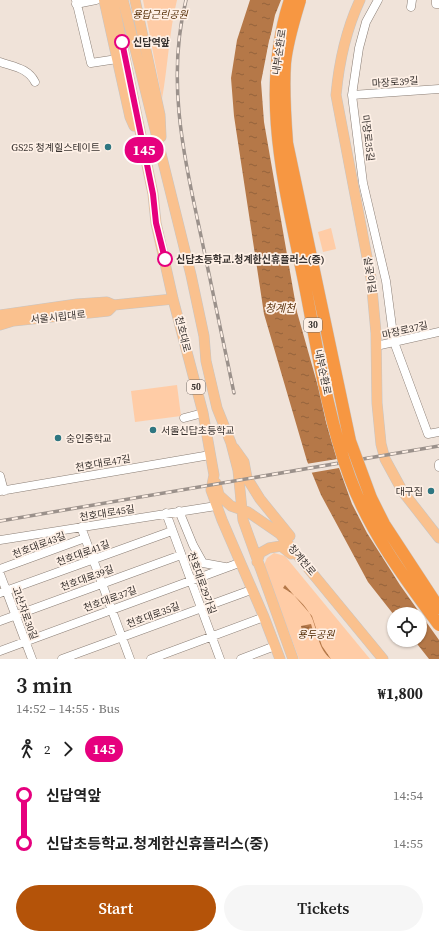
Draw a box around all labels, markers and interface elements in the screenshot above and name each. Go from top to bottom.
park label: 용답근린공원 [132,8,188,21]
street label: 내부순환로 [269,28,289,76]
marker: 신답역앞 [114,34,130,50]
place label: 신답역앞 [133,36,170,49]
street label: 마장로39길 [371,74,419,90]
street label: 마장로35길 [359,114,377,162]
line badge: 145 [121,137,167,163]
text: 145 [133,140,155,160]
place label: GS25 청계힐스테이트 [11,141,100,154]
marker: GS25 청계힐스테이트 [103,142,113,152]
marker: 신답초등학교.청계한신휴플러스(중) [157,251,173,267]
place label: 신답초등학교.청계한신휴플러스(중) [176,253,325,266]
street label: 살곶이길 [361,256,379,294]
water label: 청계천 [265,301,297,316]
street label: 서울시립대로 [30,308,86,326]
street label: 천호대로 [172,315,194,353]
road number: 30 [304,318,322,332]
street label: 마장로37길 [381,318,429,342]
street label: 내부순환로 [312,348,334,396]
road number: 50 [187,380,205,394]
place label: 서울신답초등학교 [161,424,235,437]
marker: 서울신답초등학교 [148,425,158,435]
place label: 숭인중학교 [66,432,112,445]
marker: 숭인중학교 [53,433,63,443]
street label: 천호대로47길 [74,452,132,474]
place label: 대구집 [395,485,423,498]
marker: 대구집 [426,486,436,496]
street label: 천호대로45길 [78,502,136,524]
street label: 천호대로43길 [11,529,67,561]
street label: 천호대로41길 [54,537,112,569]
street label: 청계천로 [285,542,319,578]
street label: 천호대로29가길 [185,550,219,616]
street label: 천호대로39길 [58,562,116,594]
street label: 천호대로37길 [81,583,139,615]
street label: 고산자로30길 [9,584,41,642]
street label: 천호대로35길 [124,599,182,631]
map controls [387,607,427,647]
button: locate [387,607,427,647]
park label: 용두공원 [298,628,335,641]
text: 3 min [16,670,72,700]
text: ₩1,800 [378,683,423,704]
text: 14:52 – 14:55 · Bus [16,700,120,717]
icon: walk [16,738,38,760]
icon: forward [57,738,79,760]
text: 145 [93,739,115,759]
text: 2 [44,741,51,758]
text: 신답역앞 [46,785,101,806]
text: 14:54 [393,787,423,804]
text: 신답초등학교.청계한신휴플러스(중) [46,833,269,854]
text: 14:55 [393,835,423,852]
button: Start [16,885,216,931]
button: Tickets [224,885,423,931]

